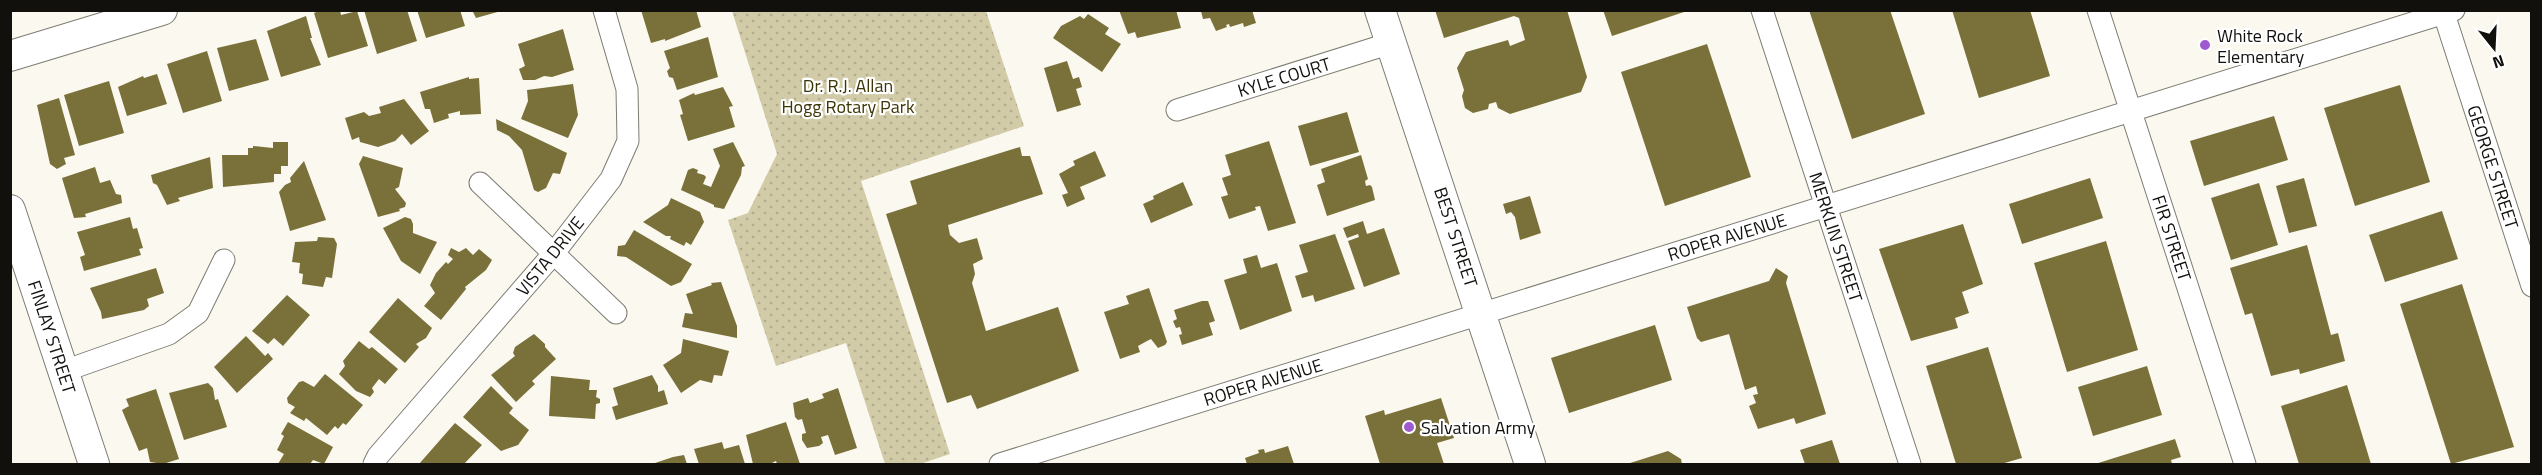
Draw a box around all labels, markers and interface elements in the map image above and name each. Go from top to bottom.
north arrow [2464,18,2524,78]
place label: White Rock Elementary [2217,22,2305,70]
marker: White Rock Elementary [2198,38,2212,52]
text: N [2490,49,2508,75]
street label: KYLE COURT [1234,50,1334,104]
park label: Dr. R.J. Allan Hogg Rotary Park [781,72,915,120]
street label: GEORGE STREET [2460,102,2526,233]
street label: MERKLIN STREET [1802,168,1870,306]
street label: BEST STREET [1427,183,1485,291]
street label: FIR STREET [2145,192,2199,285]
street label: ROPER AVENUE [1664,206,1790,268]
street label: VISTA DRIVE [509,210,591,302]
street label: FINLAY STREET [21,277,83,398]
street label: ROPER AVENUE [1200,351,1326,413]
place label: Salvation Army [1421,414,1536,441]
marker: Salvation Army [1402,420,1416,434]

